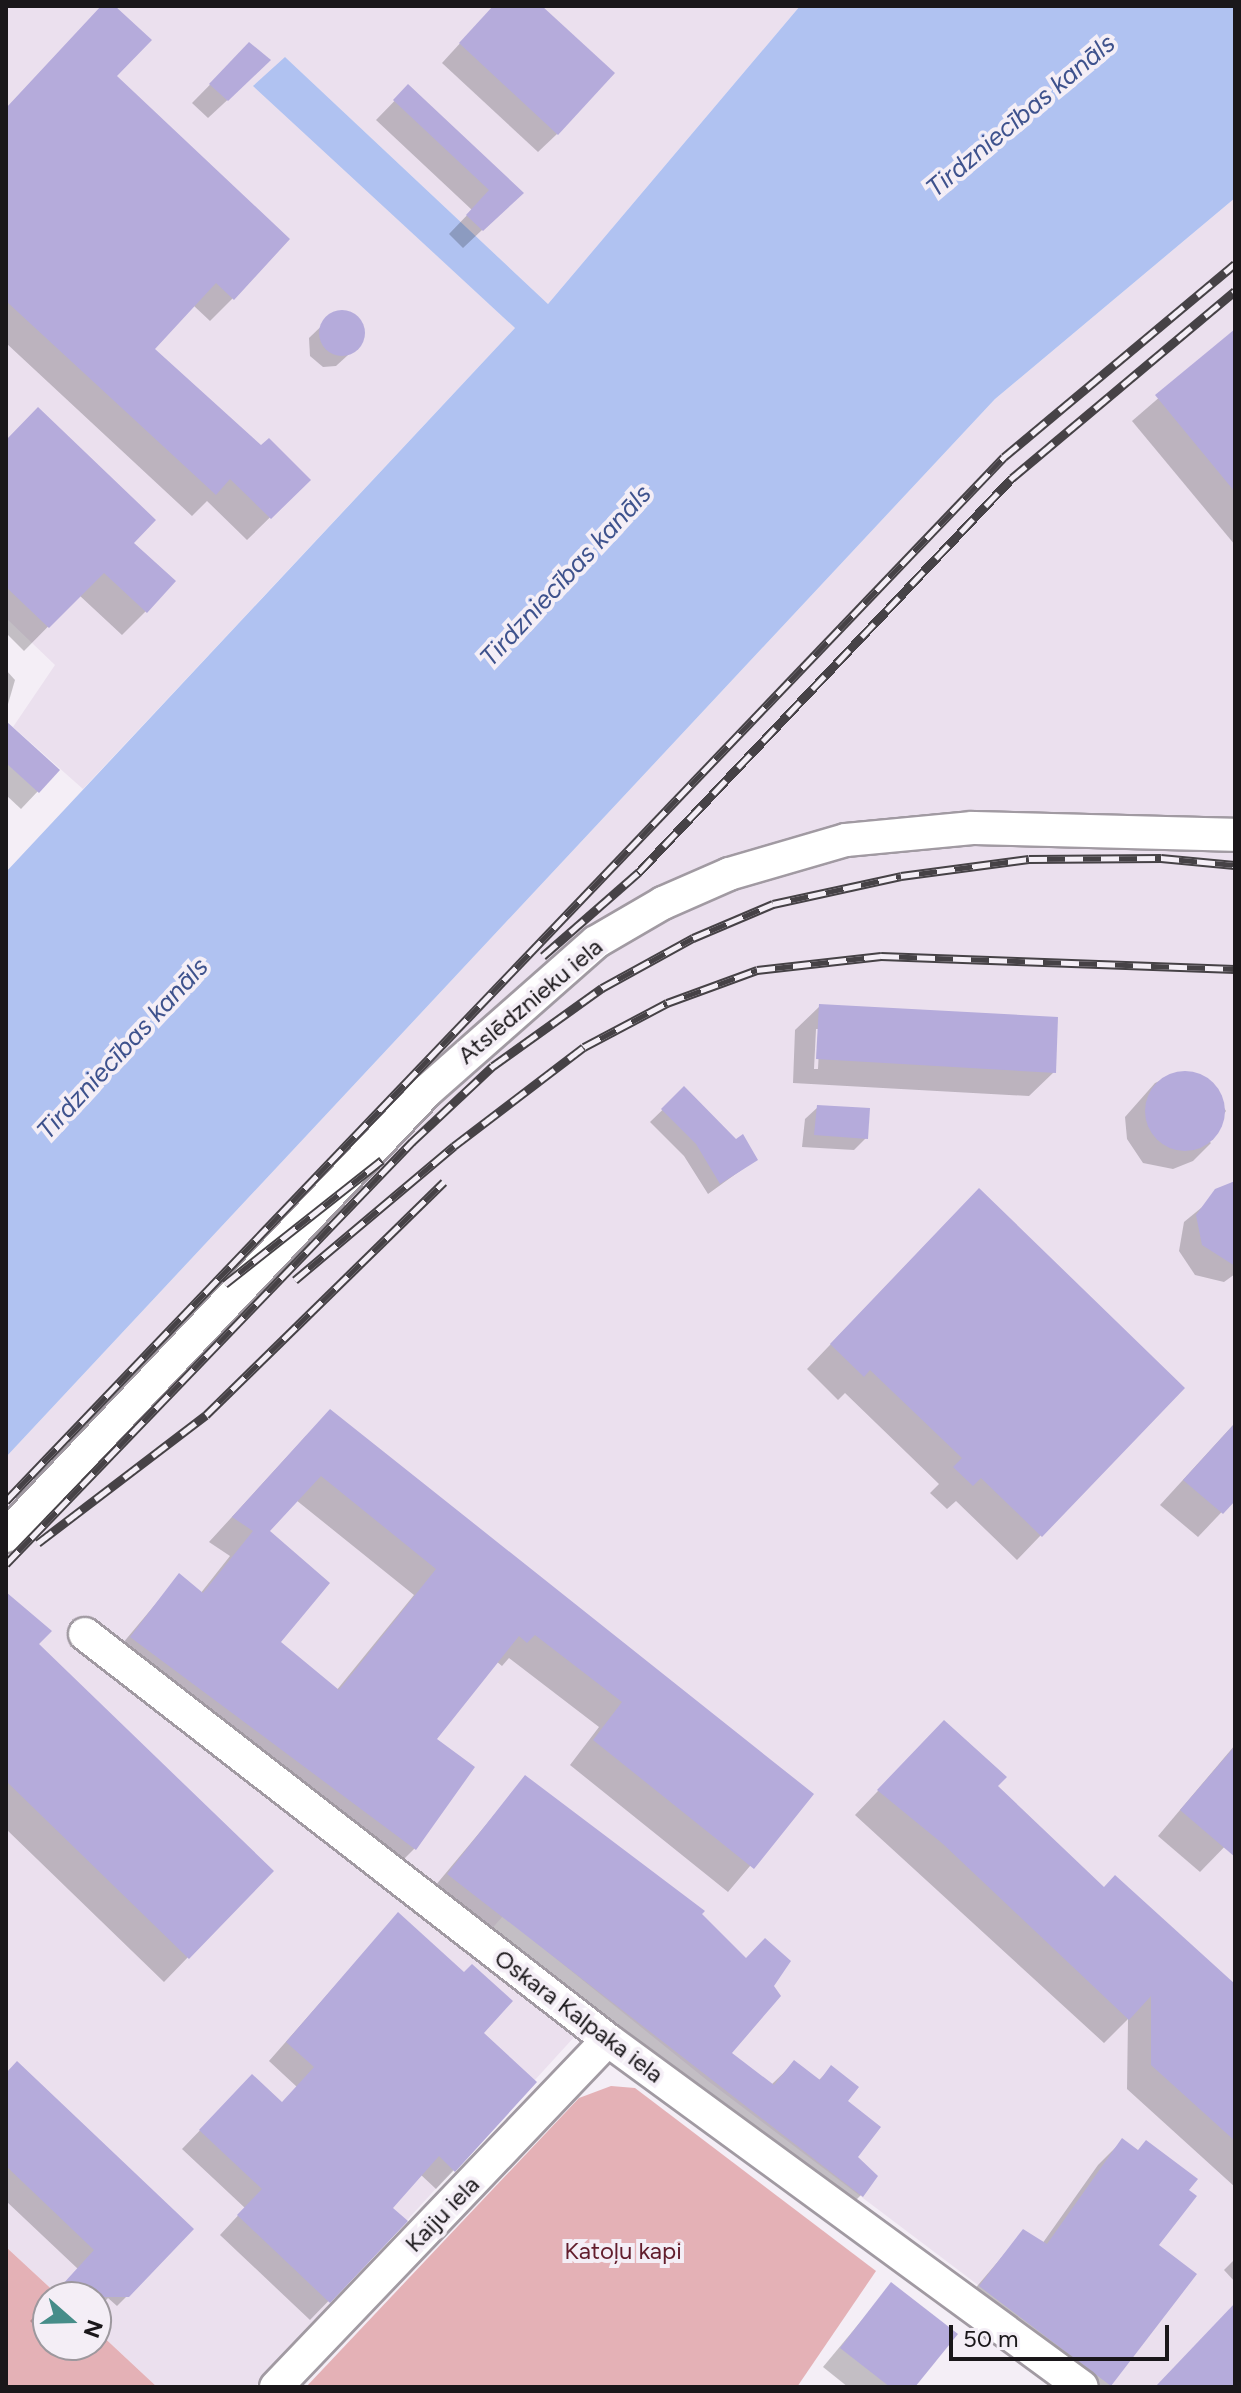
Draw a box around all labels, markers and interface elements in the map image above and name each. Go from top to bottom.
water label: Tirdzniecības kanāls [920,28,1122,204]
water label: Tirdzniecības kanāls [474,479,658,673]
street label: Atslēdznieku iela [452,932,608,1070]
water label: Tirdzniecības kanāls [31,952,215,1146]
street label: Oskara Kalpaka iela [489,1943,669,2089]
street label: Kaiju iela [399,2170,485,2258]
park label: Katoļu kapi [564,2237,682,2265]
north arrow [32,2281,112,2361]
scale bar [953,2309,1173,2359]
text: N [78,2316,109,2341]
text: 50 m [963,2324,1019,2353]

